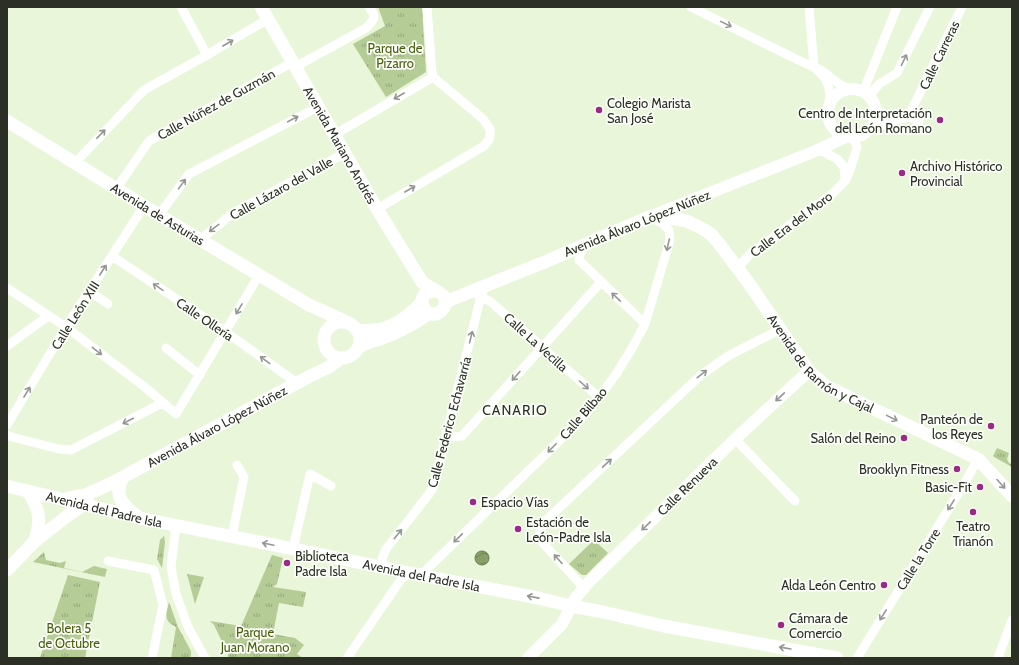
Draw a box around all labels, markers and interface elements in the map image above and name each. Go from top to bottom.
street label: Calle Carreras [915,17,963,92]
one-way arrow [720,21,732,28]
one-way arrow [222,38,234,46]
park label: Parque de Pizarro [368,40,423,71]
one-way arrow [901,54,908,66]
street label: Calle Núñez de Guzmán [154,65,278,143]
street label: Avenida Mariano Andrés [300,83,380,207]
one-way arrow [393,93,405,101]
place label: Colegio Marista San José [607,95,692,126]
marker: Colegio Marista San José [594,105,604,115]
place label: Centro de Interpretación del León Romano [798,105,932,136]
one-way arrow [287,115,299,123]
marker: Centro de Interpretación del León Romano [935,115,945,125]
one-way arrow [97,129,106,139]
street label: Calle Lázaro del Valle [227,153,336,223]
place label: Archivo Histórico Provincial [910,158,1003,189]
marker: Archivo Histórico Provincial [897,168,907,178]
one-way arrow [178,178,186,189]
street label: Avenida de Asturias [108,179,208,249]
one-way arrow [404,185,416,193]
street label: Avenida Álvaro López Núñez [561,185,713,260]
street label: Calle Era del Moro [747,188,835,260]
one-way arrow [208,223,219,232]
one-way arrow [664,238,672,251]
one-way arrow [100,264,108,276]
street label: Calle León XIII [48,278,102,352]
one-way arrow [153,283,164,291]
one-way arrow [611,292,621,302]
street label: Calle Ollería [173,294,237,344]
one-way arrow [235,303,243,315]
street label: Calle La Vecilla [501,309,572,375]
street label: Avenida de Ramón y Cajal [764,311,877,416]
one-way arrow [468,331,475,344]
one-way arrow [92,347,103,355]
street label: Calle Federico Echavarría [424,354,474,489]
one-way arrow [260,356,271,364]
one-way arrow [697,370,708,379]
one-way arrow [512,371,521,381]
one-way arrow [579,380,589,389]
street label: Avenida Álvaro López Núñez [144,382,290,471]
street label: Calle Bilbao [556,384,610,442]
one-way arrow [24,386,32,398]
one-way arrow [775,392,785,402]
district label: CANARIO [482,401,548,419]
place label: Panteón de los Reyes [920,411,984,442]
one-way arrow [886,414,898,422]
one-way arrow [122,418,134,425]
marker: Panteón de los Reyes [986,421,996,431]
place label: Salón del Reino [811,430,896,446]
marker: Salón del Reino [899,433,909,443]
one-way arrow [547,443,557,453]
street label: Calle Renueva [654,453,721,519]
one-way arrow [602,458,612,468]
place label: Brooklyn Fitness [859,461,950,477]
marker: Brooklyn Fitness [952,464,962,474]
place label: Basic-Fit [925,479,973,495]
one-way arrow [997,479,1006,490]
marker: Basic-Fit [975,482,985,492]
street label: Avenida del Padre Isla [44,488,165,531]
place label: Espacio Vías [481,494,549,510]
marker: Espacio Vías [468,497,478,507]
one-way arrow [947,499,955,510]
marker: Teatro Trianón [968,507,978,517]
place label: Estación de León-Padre Isla [526,514,612,545]
place label: Teatro Trianón [953,518,993,549]
one-way arrow [641,521,651,531]
marker: Estación de León-Padre Isla [513,524,523,534]
street label: Calle la Torre [893,525,943,593]
one-way arrow [393,529,402,540]
one-way arrow [454,533,464,542]
one-way arrow [262,539,275,547]
place label: Biblioteca Padre Isla [295,548,349,579]
one-way arrow [553,554,562,564]
street label: Avenida del Padre Isla [361,556,482,595]
marker: Biblioteca Padre Isla [282,558,292,568]
place label: Alda León Centro [781,577,876,593]
marker: Alda León Centro [879,580,889,590]
one-way arrow [527,592,540,600]
place label: Cámara de Comercio [789,610,848,641]
one-way arrow [878,610,887,621]
park label: Bolera 5 de Octubre [38,620,100,651]
marker: Cámara de Comercio [776,620,786,630]
park label: Parque Juan Morano [220,624,289,655]
one-way arrow [778,644,791,652]

